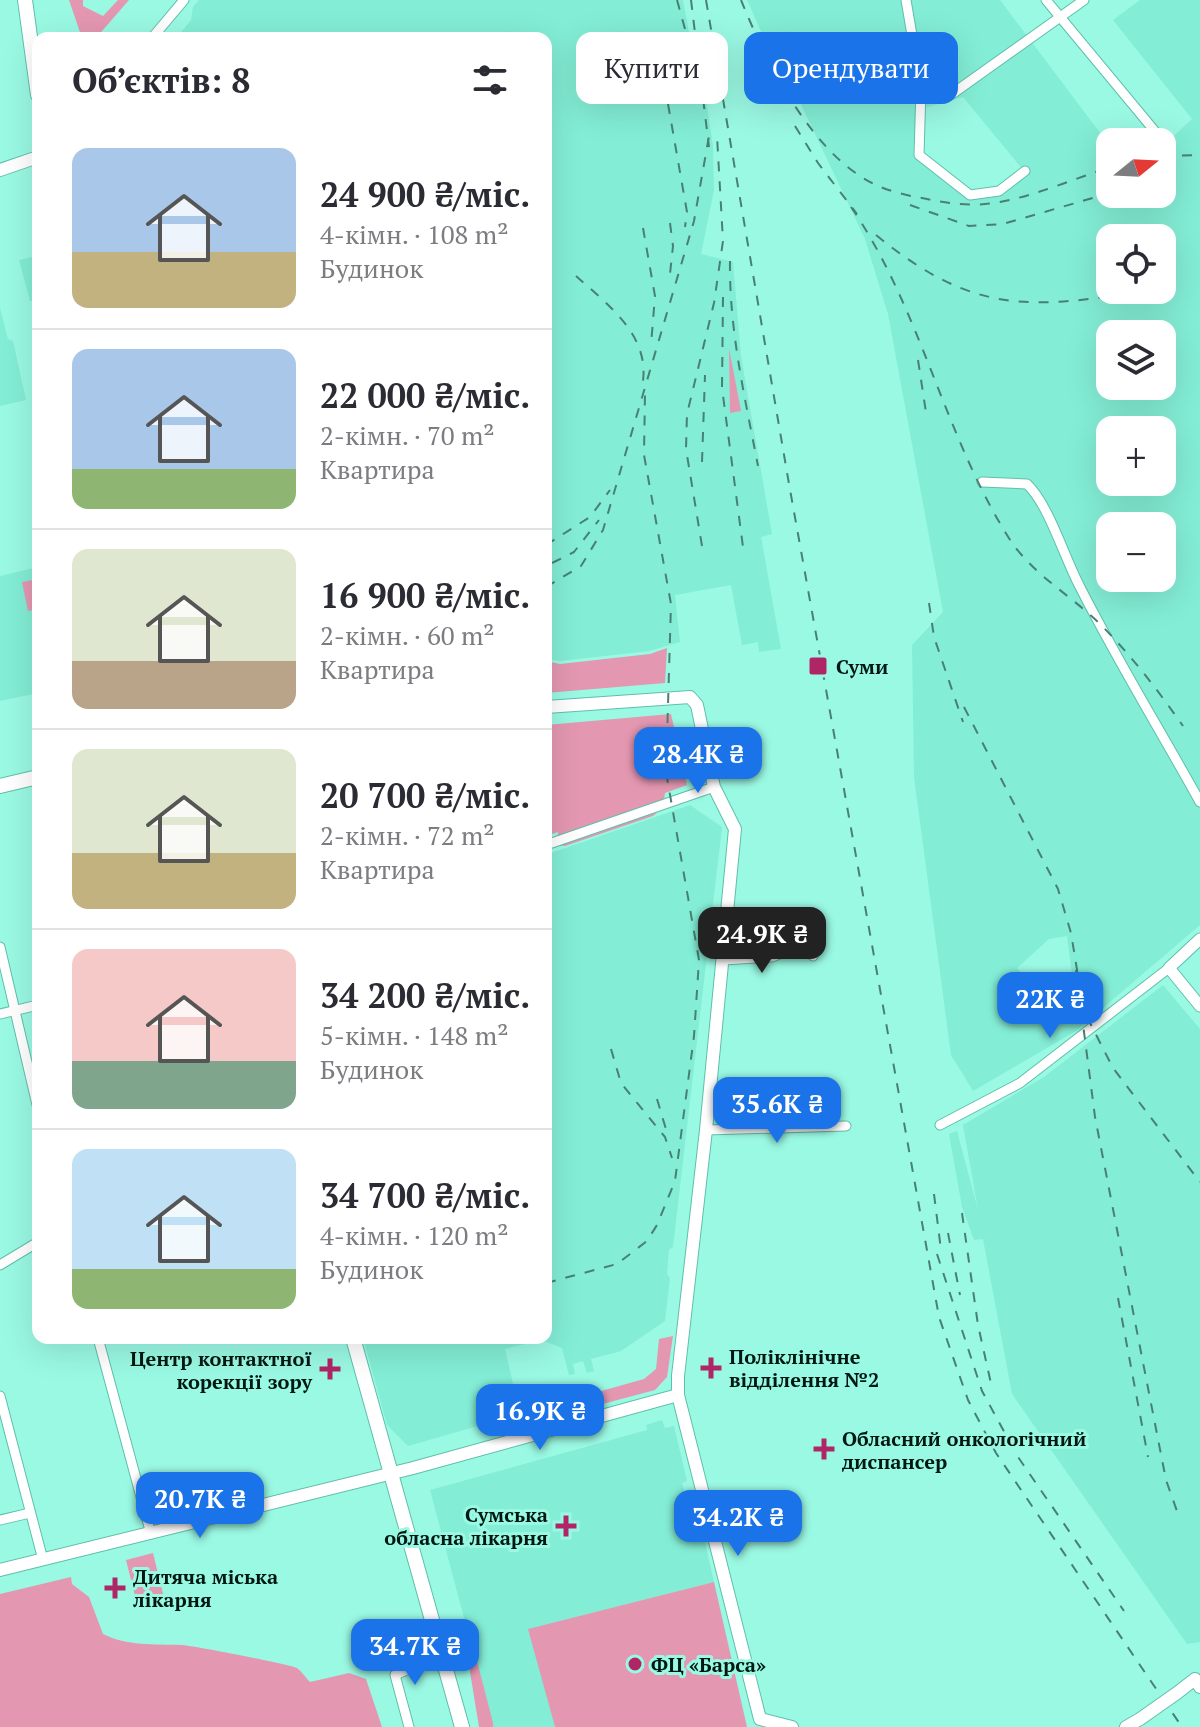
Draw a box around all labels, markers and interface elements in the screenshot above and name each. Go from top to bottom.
chip: Купити [576,32,728,104]
chip: Орендувати [744,32,958,104]
text: Об’єктів: 8 [72,58,250,103]
icon: filters [468,58,512,102]
north arrow [1096,128,1176,208]
map controls [1096,128,1176,592]
text: 24 900 ₴/міс. [320,172,530,217]
icon: home [136,180,232,276]
text: 4-кімн. · 108 m² [320,217,508,251]
button: locate [1096,224,1176,304]
text: Будинок [320,251,423,285]
button: layers [1096,320,1176,400]
text: 22 000 ₴/міс. [320,373,530,418]
icon: home [136,381,232,477]
button: + [1096,416,1176,496]
text: 2-кімн. · 70 m² [320,418,495,452]
text: Квартира [320,452,435,486]
button: − [1096,512,1176,592]
text: 16 900 ₴/міс. [320,573,530,618]
icon: home [136,581,232,677]
text: 2-кімн. · 60 m² [320,618,495,652]
text: Квартира [320,652,435,686]
place label: Суми [836,653,889,680]
marker: Суми [807,655,829,677]
pin: 28.4K ₴ [624,727,772,795]
text: 28.4K ₴ [652,736,744,770]
text: 20 700 ₴/міс. [320,773,530,818]
icon: home [136,781,232,877]
text: 2-кімн. · 72 m² [320,818,495,852]
text: Квартира [320,852,435,886]
pin: 24.9K ₴ [688,907,836,975]
text: 24.9K ₴ [716,916,808,950]
pin: 22K ₴ [994,972,1106,1040]
text: 34 200 ₴/міс. [320,973,530,1018]
icon: home [136,981,232,1077]
text: 22K ₴ [1015,981,1085,1015]
text: 5-кімн. · 148 m² [320,1018,508,1052]
text: Будинок [320,1052,423,1086]
pin: 35.6K ₴ [703,1077,851,1145]
text: 35.6K ₴ [731,1086,823,1120]
text: 34 700 ₴/міс. [320,1173,530,1218]
icon: home [136,1181,232,1277]
text: 4-кімн. · 120 m² [320,1218,508,1252]
text: Будинок [320,1252,423,1286]
place label: Поліклінічне відділення №2 [729,1343,879,1393]
place label: Центр контактної корекції зору [130,1345,312,1395]
marker: Поліклінічне відділення №2 [700,1357,722,1379]
marker: Центр контактної корекції зору [319,1358,341,1380]
pin: 16.9K ₴ [466,1384,614,1452]
text: 16.9K ₴ [494,1393,586,1427]
place label: Обласний онкологічний диспансер [842,1425,1086,1475]
marker: Обласний онкологічний диспансер [813,1438,835,1460]
pin: 20.7K ₴ [126,1472,274,1540]
text: 20.7K ₴ [154,1481,246,1515]
pin: 34.2K ₴ [664,1490,812,1558]
text: 34.2K ₴ [692,1499,784,1533]
place label: Сумська обласна лікарня [384,1501,548,1551]
marker: Сумська обласна лікарня [555,1515,577,1537]
place label: Дитяча міська лікарня [133,1563,278,1613]
marker: Дитяча міська лікарня [104,1577,126,1599]
pin: 34.7K ₴ [341,1619,489,1687]
text: 34.7K ₴ [369,1628,461,1662]
place label: ФЦ «Барса» [651,1651,766,1678]
marker: ФЦ «Барса» [626,1655,644,1673]

